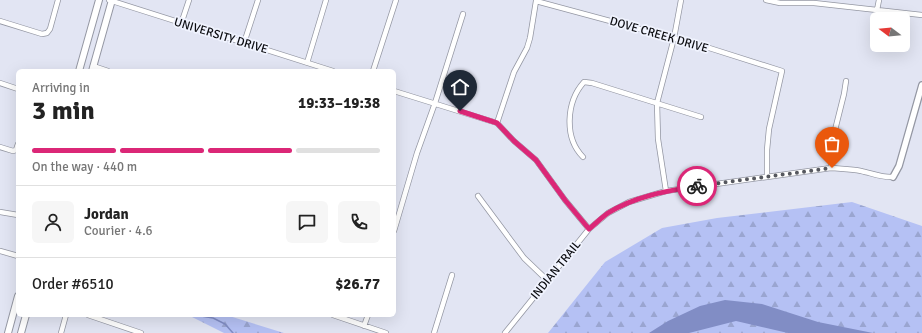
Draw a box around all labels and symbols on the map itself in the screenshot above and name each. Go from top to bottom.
north arrow [870,12,910,52]
street label: DOVE CREEK DRIVE [608,14,710,56]
street label: UNIVERSITY DRIVE [172,15,270,57]
pin [443,70,477,111]
pin [815,127,849,168]
courier [677,166,717,206]
street label: INDIAN TRAIL [528,238,584,302]

